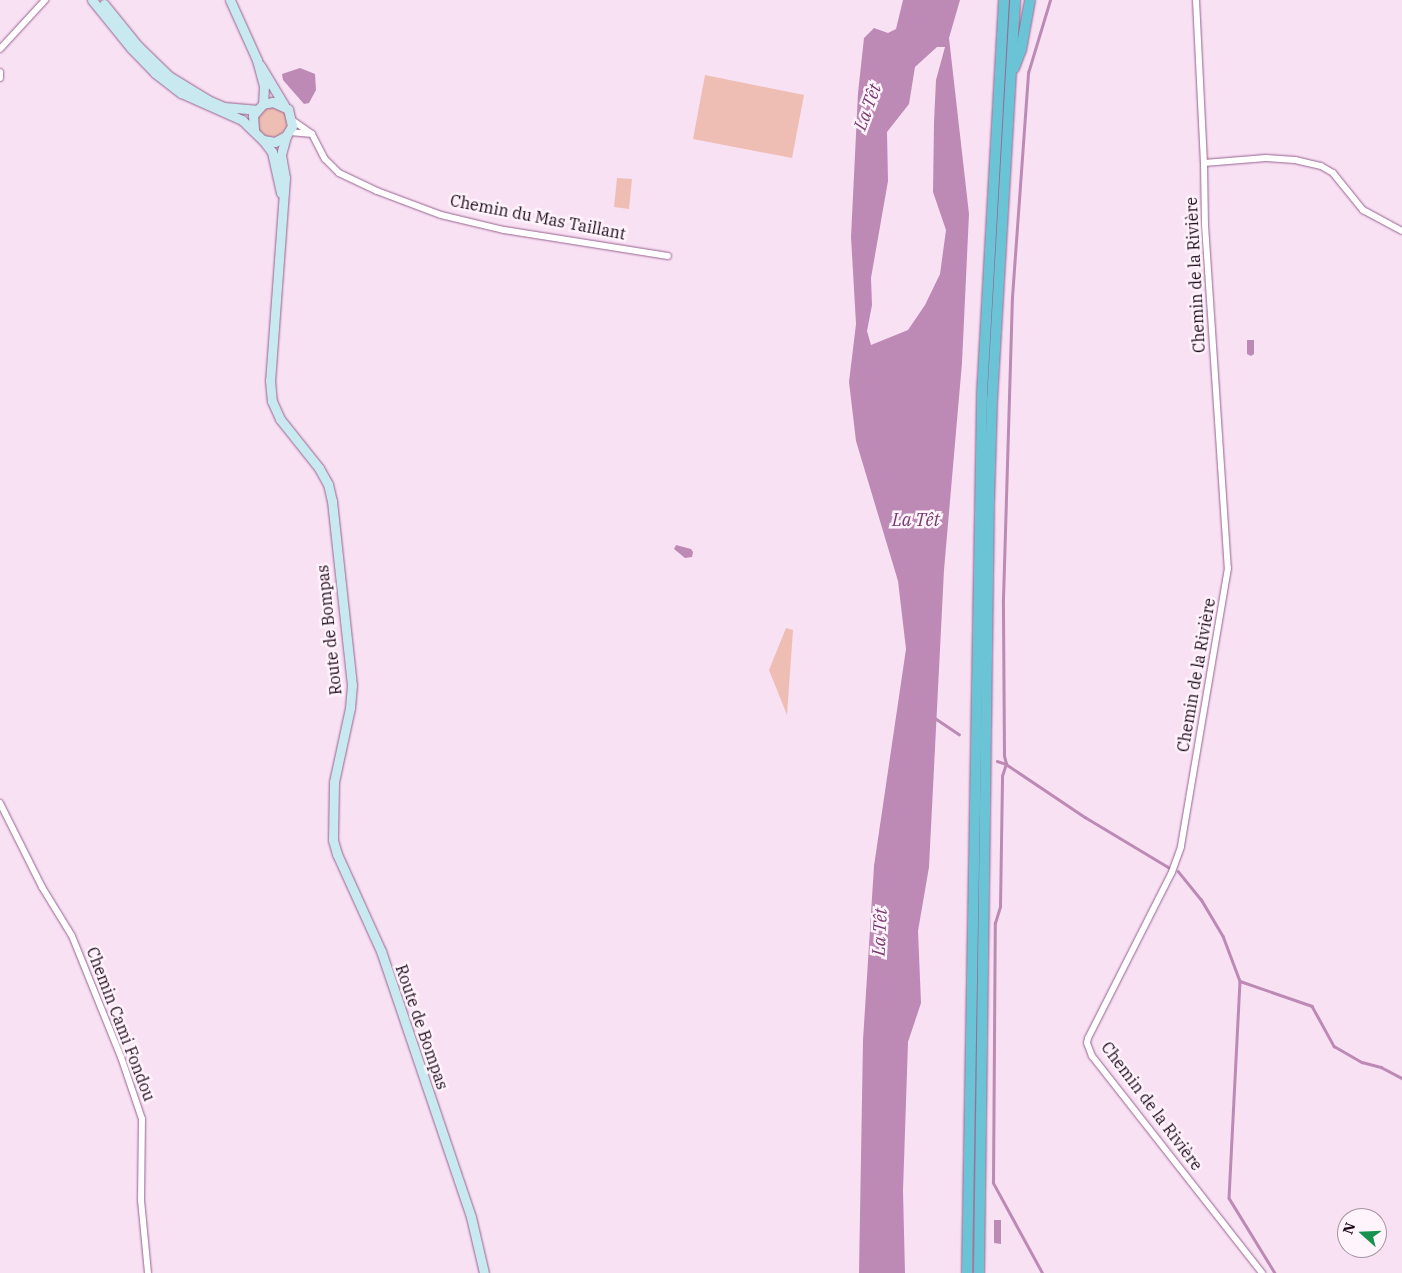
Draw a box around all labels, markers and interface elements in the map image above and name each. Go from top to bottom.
water label: La Têt [850,81,886,133]
street label: Chemin du Mas Taillant [449,191,627,243]
street label: Chemin de la Rivière [1181,197,1209,353]
water label: La Têt [892,509,940,531]
street label: Route de Bompas [313,564,345,696]
street label: Chemin de la Rivière [1173,596,1219,754]
water label: La Têt [868,907,892,957]
street label: Chemin Cami Fondou [83,944,159,1104]
street label: Route de Bompas [392,962,452,1092]
street label: Chemin de la Rivière [1097,1038,1207,1174]
north arrow [1337,1208,1387,1258]
text: N [1338,1220,1359,1237]

